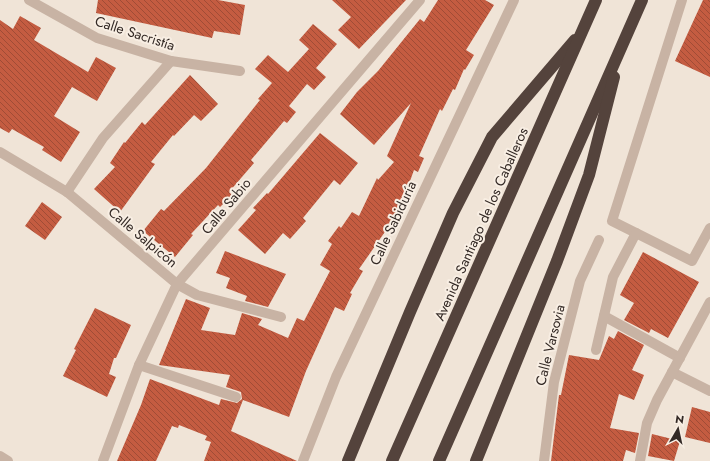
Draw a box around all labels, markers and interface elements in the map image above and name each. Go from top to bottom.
street label: Calle Sacristía [92,11,178,55]
street label: Avenida Santiago de los Caballeros [429,124,533,324]
street label: Calle Sabio [197,173,256,238]
street label: Calle Sabiduría [365,178,421,268]
street label: Calle Salpicón [104,202,182,272]
street label: Calle Varsovia [530,302,570,388]
north arrow [658,409,698,449]
text: N [674,411,685,428]

